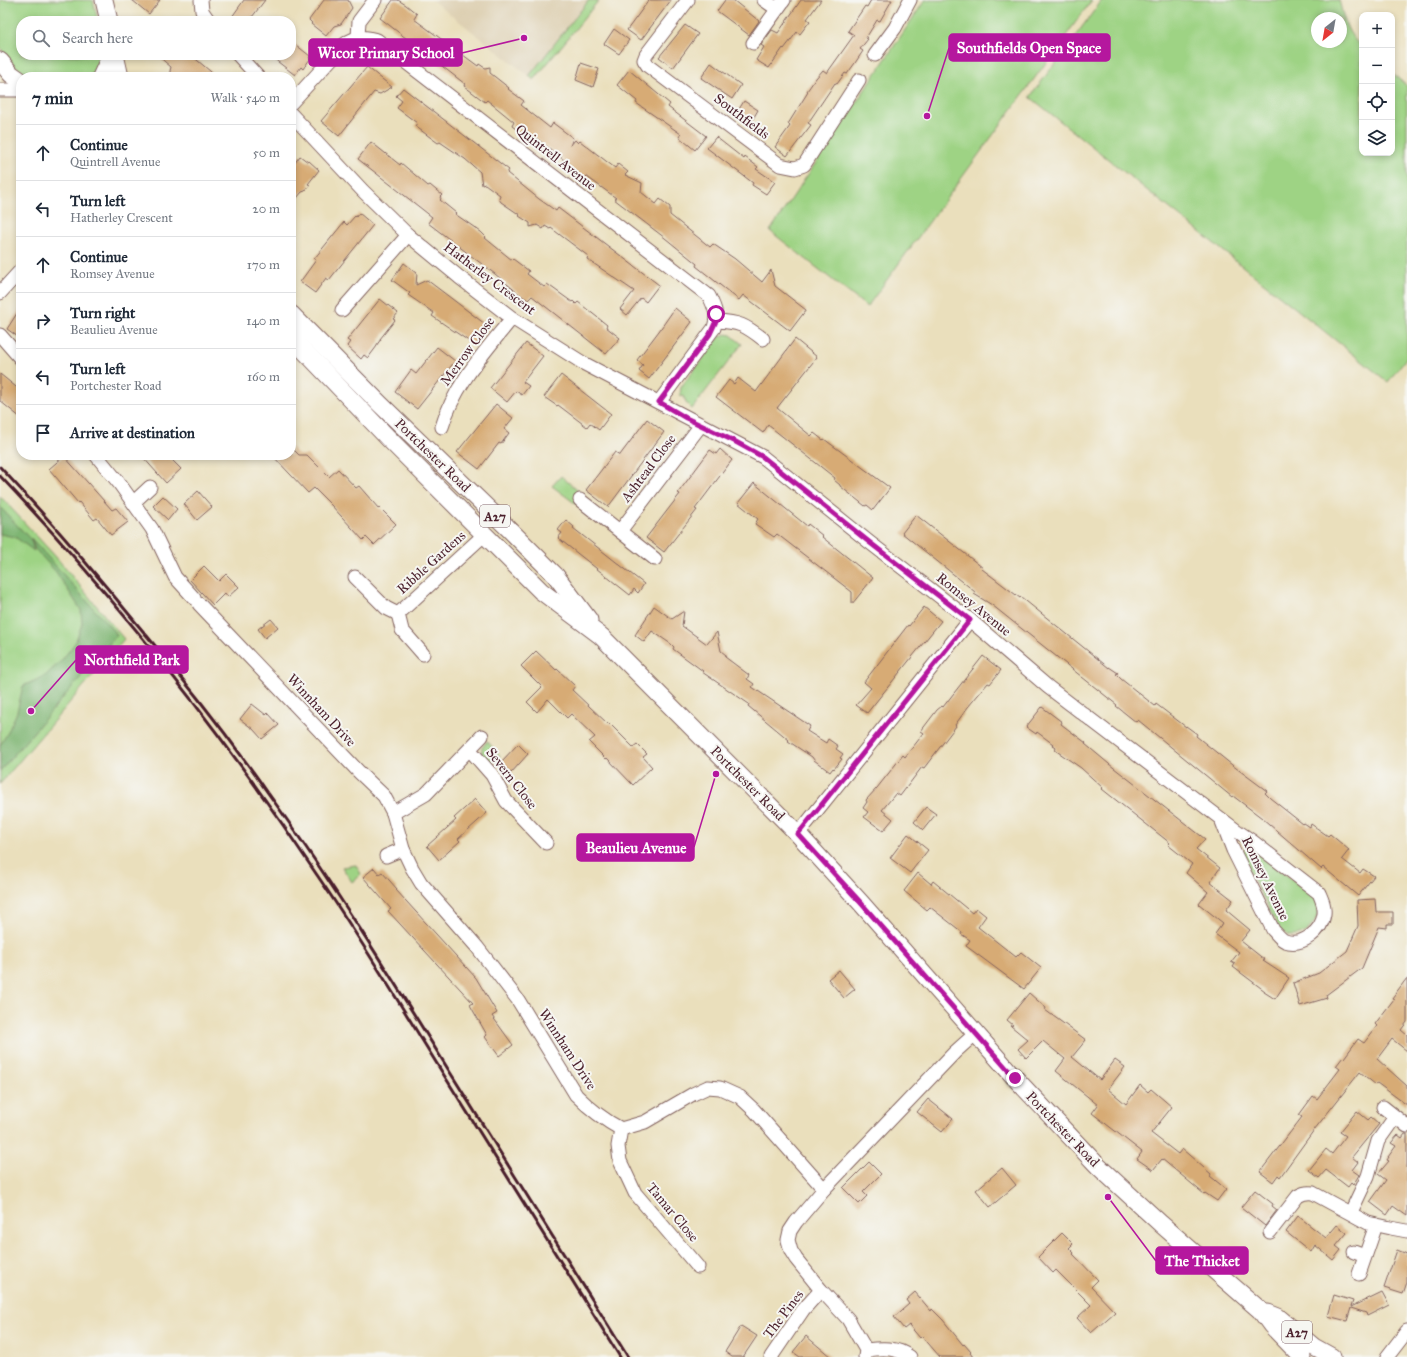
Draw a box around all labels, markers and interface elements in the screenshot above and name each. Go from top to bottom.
north arrow [1311,12,1347,48]
map controls [1359,12,1395,156]
button: + [1359,12,1395,48]
search box [16,16,296,60]
icon: search [30,27,52,49]
text: Search here [62,29,133,47]
callout: Southfields Open Space [949,34,1110,61]
callout: Wicor Primary School [309,39,462,66]
text: Southfields Open Space [957,39,1102,58]
text: Wicor Primary School [318,44,455,63]
button: − [1359,48,1395,84]
button: locate [1359,84,1395,120]
text: 7 min [32,88,73,109]
text: Walk · 540 m [211,90,280,106]
street label: Southfields [711,90,773,143]
button: layers [1359,120,1395,156]
street label: Quintrell Avenue [512,121,599,194]
text: Continue [70,136,128,154]
icon: ahead [32,142,54,164]
text: 50 m [253,145,280,161]
text: Quintrell Avenue [70,154,160,170]
text: Turn left [70,192,126,210]
icon: left [32,198,54,220]
text: 20 m [252,201,280,217]
text: Hatherley Crescent [70,210,173,226]
street label: Hatherley Crescent [440,238,539,319]
text: Continue [70,248,128,266]
icon: ahead [32,254,54,276]
text: 170 m [247,257,280,273]
text: Romsey Avenue [70,266,155,282]
text: Turn right [70,304,135,322]
route start [707,305,725,323]
icon: right [32,310,54,332]
text: 140 m [246,313,280,329]
street label: Merrow Close [437,313,498,389]
text: Beaulieu Avenue [70,322,158,338]
text: Turn left [70,360,126,378]
icon: left [32,366,54,388]
text: 160 m [247,369,280,385]
text: Portchester Road [70,378,161,394]
street label: Portchester Road [391,415,474,496]
icon: arrive [32,422,54,444]
text: Arrive at destination [70,424,195,442]
street label: Ashtead Close [617,431,679,506]
road number: A27 [480,505,510,527]
street label: Ribble Gardens [393,527,469,598]
street label: Romsey Avenue [933,569,1015,640]
callout: Northfield Park [76,646,188,673]
text: Northfield Park [84,651,181,669]
street label: Winnham Drive [284,670,360,750]
street label: Portchester Road [707,743,788,824]
street label: Severn Close [482,744,541,813]
callout: Beaulieu Avenue [577,834,694,861]
street label: Romsey Avenue [1238,834,1293,923]
text: Beaulieu Avenue [585,839,687,857]
street label: Winnham Drive [535,1006,600,1093]
route end [1006,1069,1024,1087]
street label: Portchester Road [1022,1088,1103,1171]
street label: Tamar Close [643,1179,702,1245]
callout: The Thicket [1156,1247,1248,1274]
text: The Thicket [1163,1252,1240,1270]
street label: The Pines [760,1287,807,1342]
road number: A27 [1282,1321,1312,1343]

